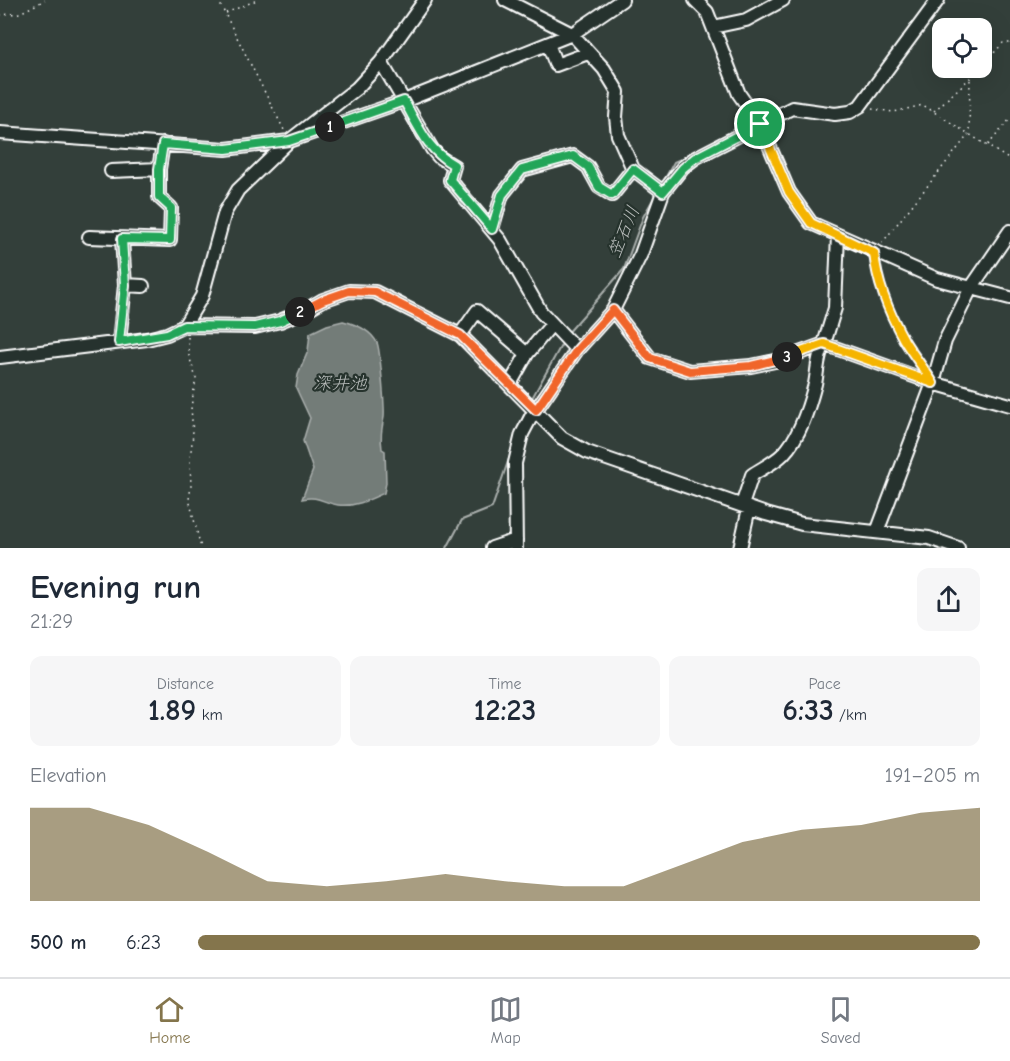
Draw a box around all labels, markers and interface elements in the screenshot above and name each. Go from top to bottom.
map controls [932,18,992,78]
button: locate [932,18,992,78]
pin [734,98,785,149]
icon: arrive [743,107,776,140]
pin: 1 [315,112,345,142]
text: 1 [327,118,333,136]
water label: 笠石川 [604,203,644,261]
pin: 2 [285,297,315,327]
text: 2 [296,303,304,321]
pin: 3 [772,342,802,372]
text: 3 [783,348,791,366]
water label: 深井池 [313,373,368,394]
text: Evening run [30,568,201,606]
button: share [917,568,980,631]
text: 21:29 [30,610,73,633]
text: Distance [157,675,214,693]
text: Time [488,675,522,693]
text: Pace [809,675,841,693]
text: 1.89 [148,693,196,728]
text: 12:23 [474,693,536,728]
text: 6:33 [782,693,834,728]
text: km [196,706,223,724]
text: /km [834,706,867,724]
text: Elevation [30,764,107,787]
text: 191–205 m [885,764,980,787]
text: 500 m [30,931,87,954]
text: 6:23 [126,931,161,954]
tab: Home [149,993,191,1047]
tab: Map [489,993,522,1047]
tab: Saved [821,993,861,1047]

